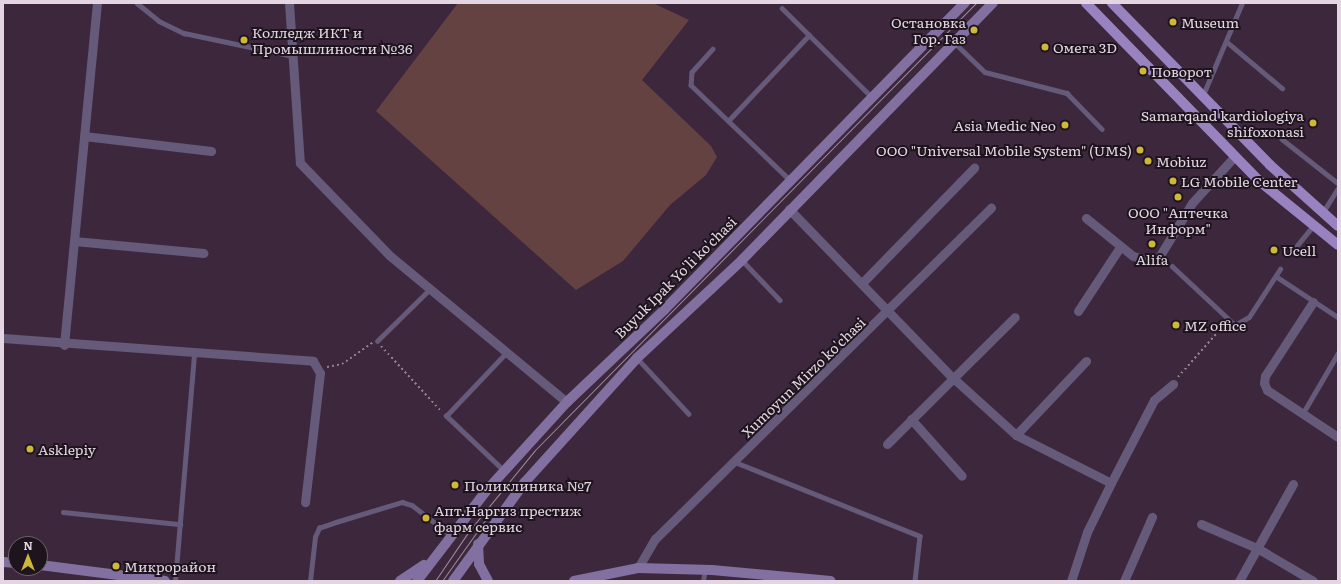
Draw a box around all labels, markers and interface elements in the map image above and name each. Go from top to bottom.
place label: Остановка Гор. Газ [891,14,966,46]
place label: Museum [1181,14,1239,30]
marker: Museum [1168,17,1178,27]
place label: Колледж ИКТ и Промышлиности №36 [252,24,412,56]
marker: Остановка Гор. Газ [969,25,979,35]
marker: Колледж ИКТ и Промышлиности №36 [239,35,249,45]
place label: Омега 3D [1053,39,1117,55]
marker: Омега 3D [1040,42,1050,52]
place label: Поворот [1151,63,1212,79]
marker: Поворот [1138,66,1148,76]
place label: Samarqand kardiologiya shifoxonasi [1141,107,1304,140]
place label: Asia Medic Neo [954,117,1056,133]
marker: Samarqand kardiologiya shifoxonasi [1307,117,1319,129]
marker: Asia Medic Neo [1059,119,1071,131]
place label: ООО "Universal Mobile System" (UMS) [876,142,1132,158]
marker: ООО "Universal Mobile System" (UMS) [1135,145,1145,155]
place label: Mobiuz [1156,153,1206,169]
marker: Mobiuz [1143,156,1153,166]
place label: LG Mobile Center [1181,173,1297,189]
marker: LG Mobile Center [1168,176,1178,186]
marker: OOO "Аптечка Информ" [1173,192,1183,202]
place label: OOO "Аптечка Информ" [1128,204,1228,236]
street label: Buyuk Ipak Yo'li ko'chasi [611,213,739,341]
marker: Alifa [1147,239,1157,249]
place label: Ucell [1282,242,1316,258]
marker: Ucell [1269,245,1279,255]
place label: Alifa [1136,251,1168,267]
street label: Xumoyun Mirzo ko'chasi [738,313,868,441]
place label: MZ office [1184,317,1246,333]
marker: MZ office [1171,320,1181,330]
place label: Asklepiy [38,441,96,457]
marker: Asklepiy [25,444,35,454]
place label: Поликлиника №7 [464,477,591,493]
marker: Поликлиника №7 [449,479,461,491]
place label: Апт.Наргиз престиж фарм сервис [434,502,581,534]
marker: Апт.Наргиз престиж фарм сервис [421,513,431,523]
north arrow [8,536,48,576]
text: N [23,537,33,553]
place label: Микрорайон [124,558,216,574]
marker: Микрорайон [111,561,121,571]

